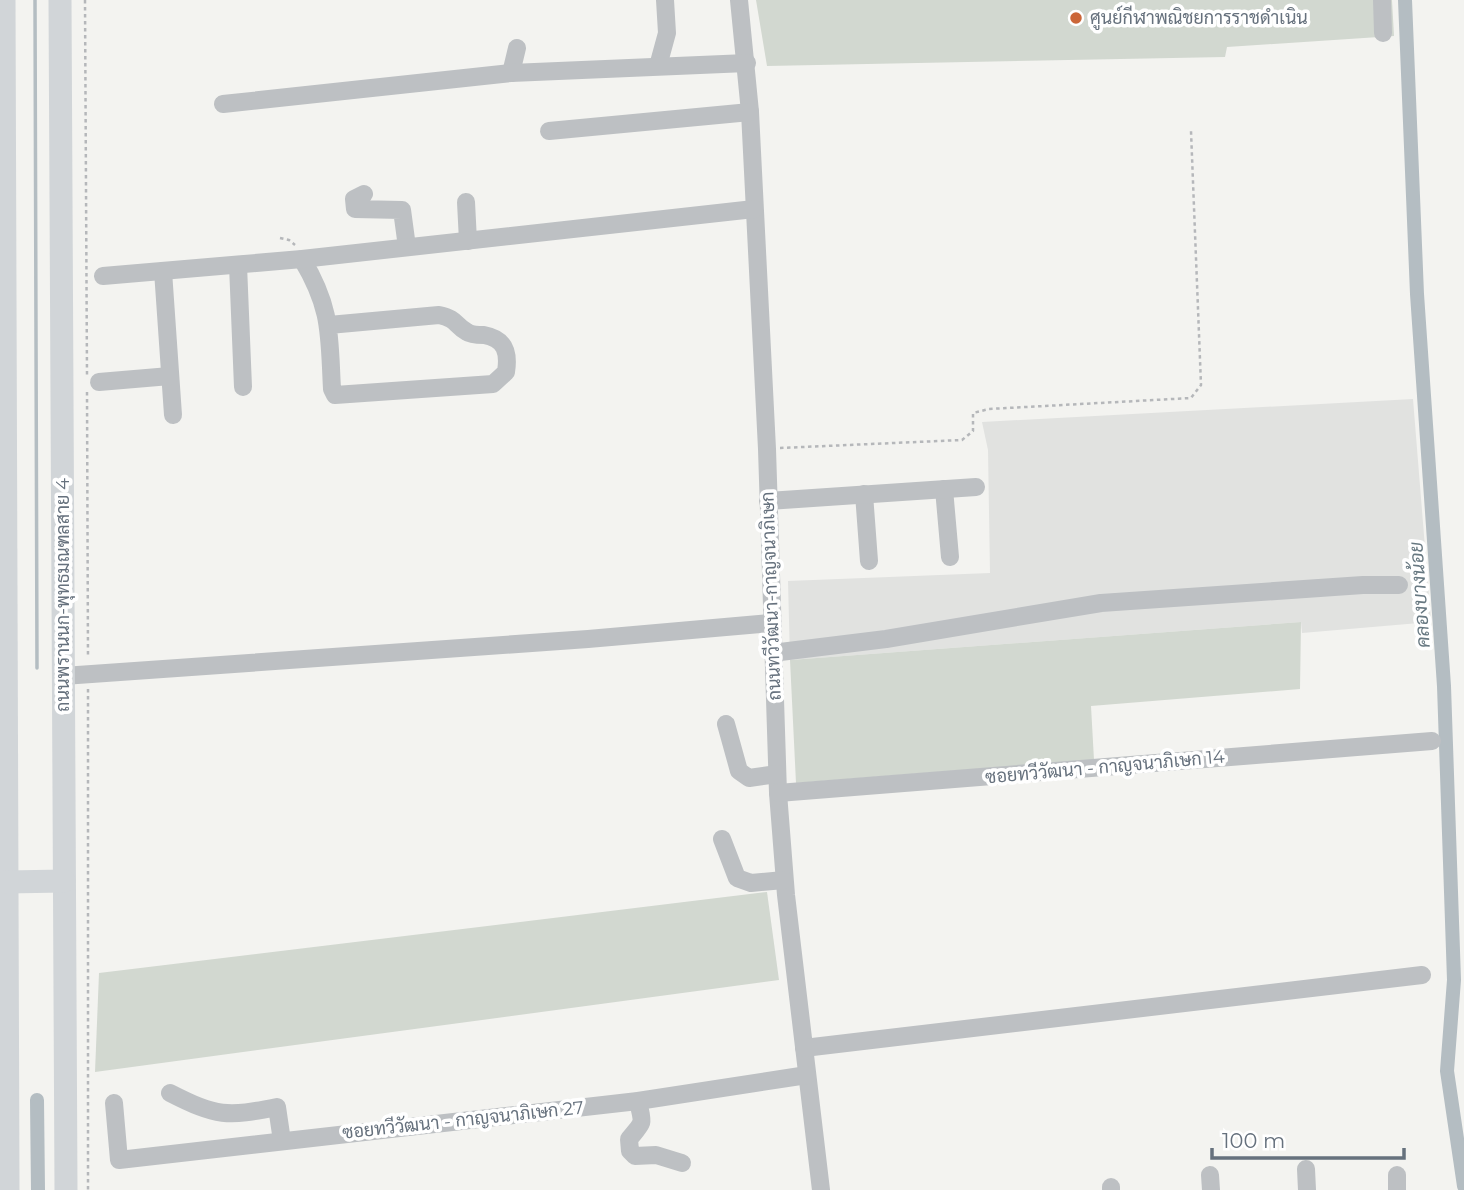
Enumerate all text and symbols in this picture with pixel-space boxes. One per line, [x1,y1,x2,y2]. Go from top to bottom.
place label: ศูนย์กีฬาพณิชยการราชดำเนิน [1090,5,1308,31]
marker: ศูนย์กีฬาพณิชยการราชดำเนิน [1068,10,1084,26]
street label: ถนนพรานนก-พุทธมณฑลสาย 4 [52,478,75,712]
street label: ถนนทวีวัฒนา-กาญจนาภิเษก [754,491,786,701]
water label: คลองบางน้อย [1404,541,1435,649]
street label: ซอยทวีวัฒนา - กาญจนาภิเษก 14 [984,744,1226,788]
street label: ซอยทวีวัฒนา - กาญจนาภิเษก 27 [341,1094,585,1144]
scale bar [1212,1116,1404,1160]
text: 100 m [1222,1128,1285,1153]

